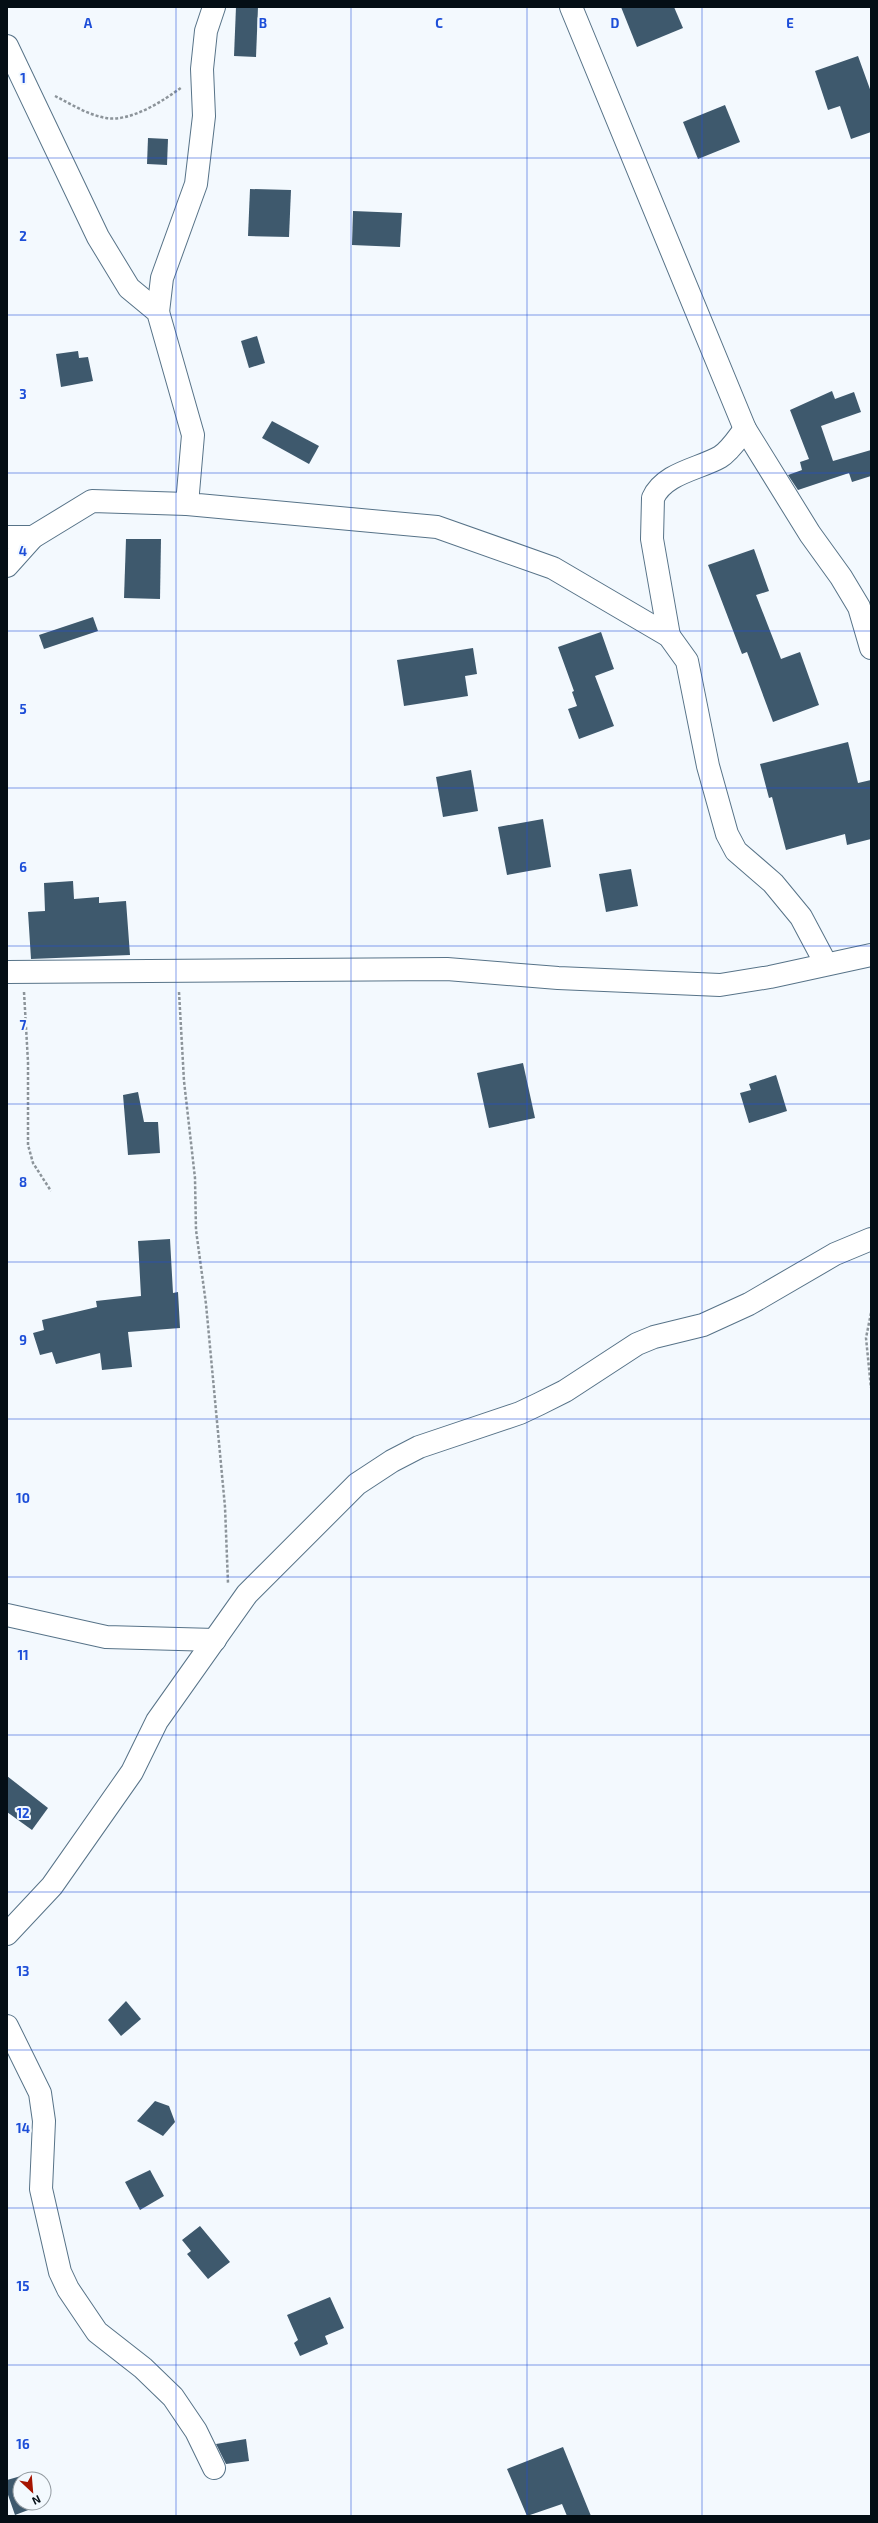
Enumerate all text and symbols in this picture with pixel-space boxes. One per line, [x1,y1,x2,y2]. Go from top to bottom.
text: A [84,15,93,31]
text: B [259,15,267,31]
text: C [435,15,443,31]
text: D [611,15,620,31]
text: E [786,15,794,31]
text: 1 [20,70,26,86]
text: 2 [19,228,27,244]
text: 3 [19,386,27,402]
text: 4 [19,543,27,559]
text: 5 [19,701,27,717]
text: 6 [19,859,27,875]
text: 7 [20,1017,27,1033]
text: 8 [19,1174,27,1190]
text: 9 [19,1332,27,1348]
text: 10 [16,1490,30,1506]
text: 11 [17,1647,29,1663]
text: 12 [16,1805,30,1821]
text: 13 [17,1963,30,1979]
text: 14 [16,2120,30,2136]
text: 15 [17,2278,29,2294]
text: 16 [16,2436,30,2452]
north arrow [12,2471,52,2511]
text: N [30,2493,43,2508]

